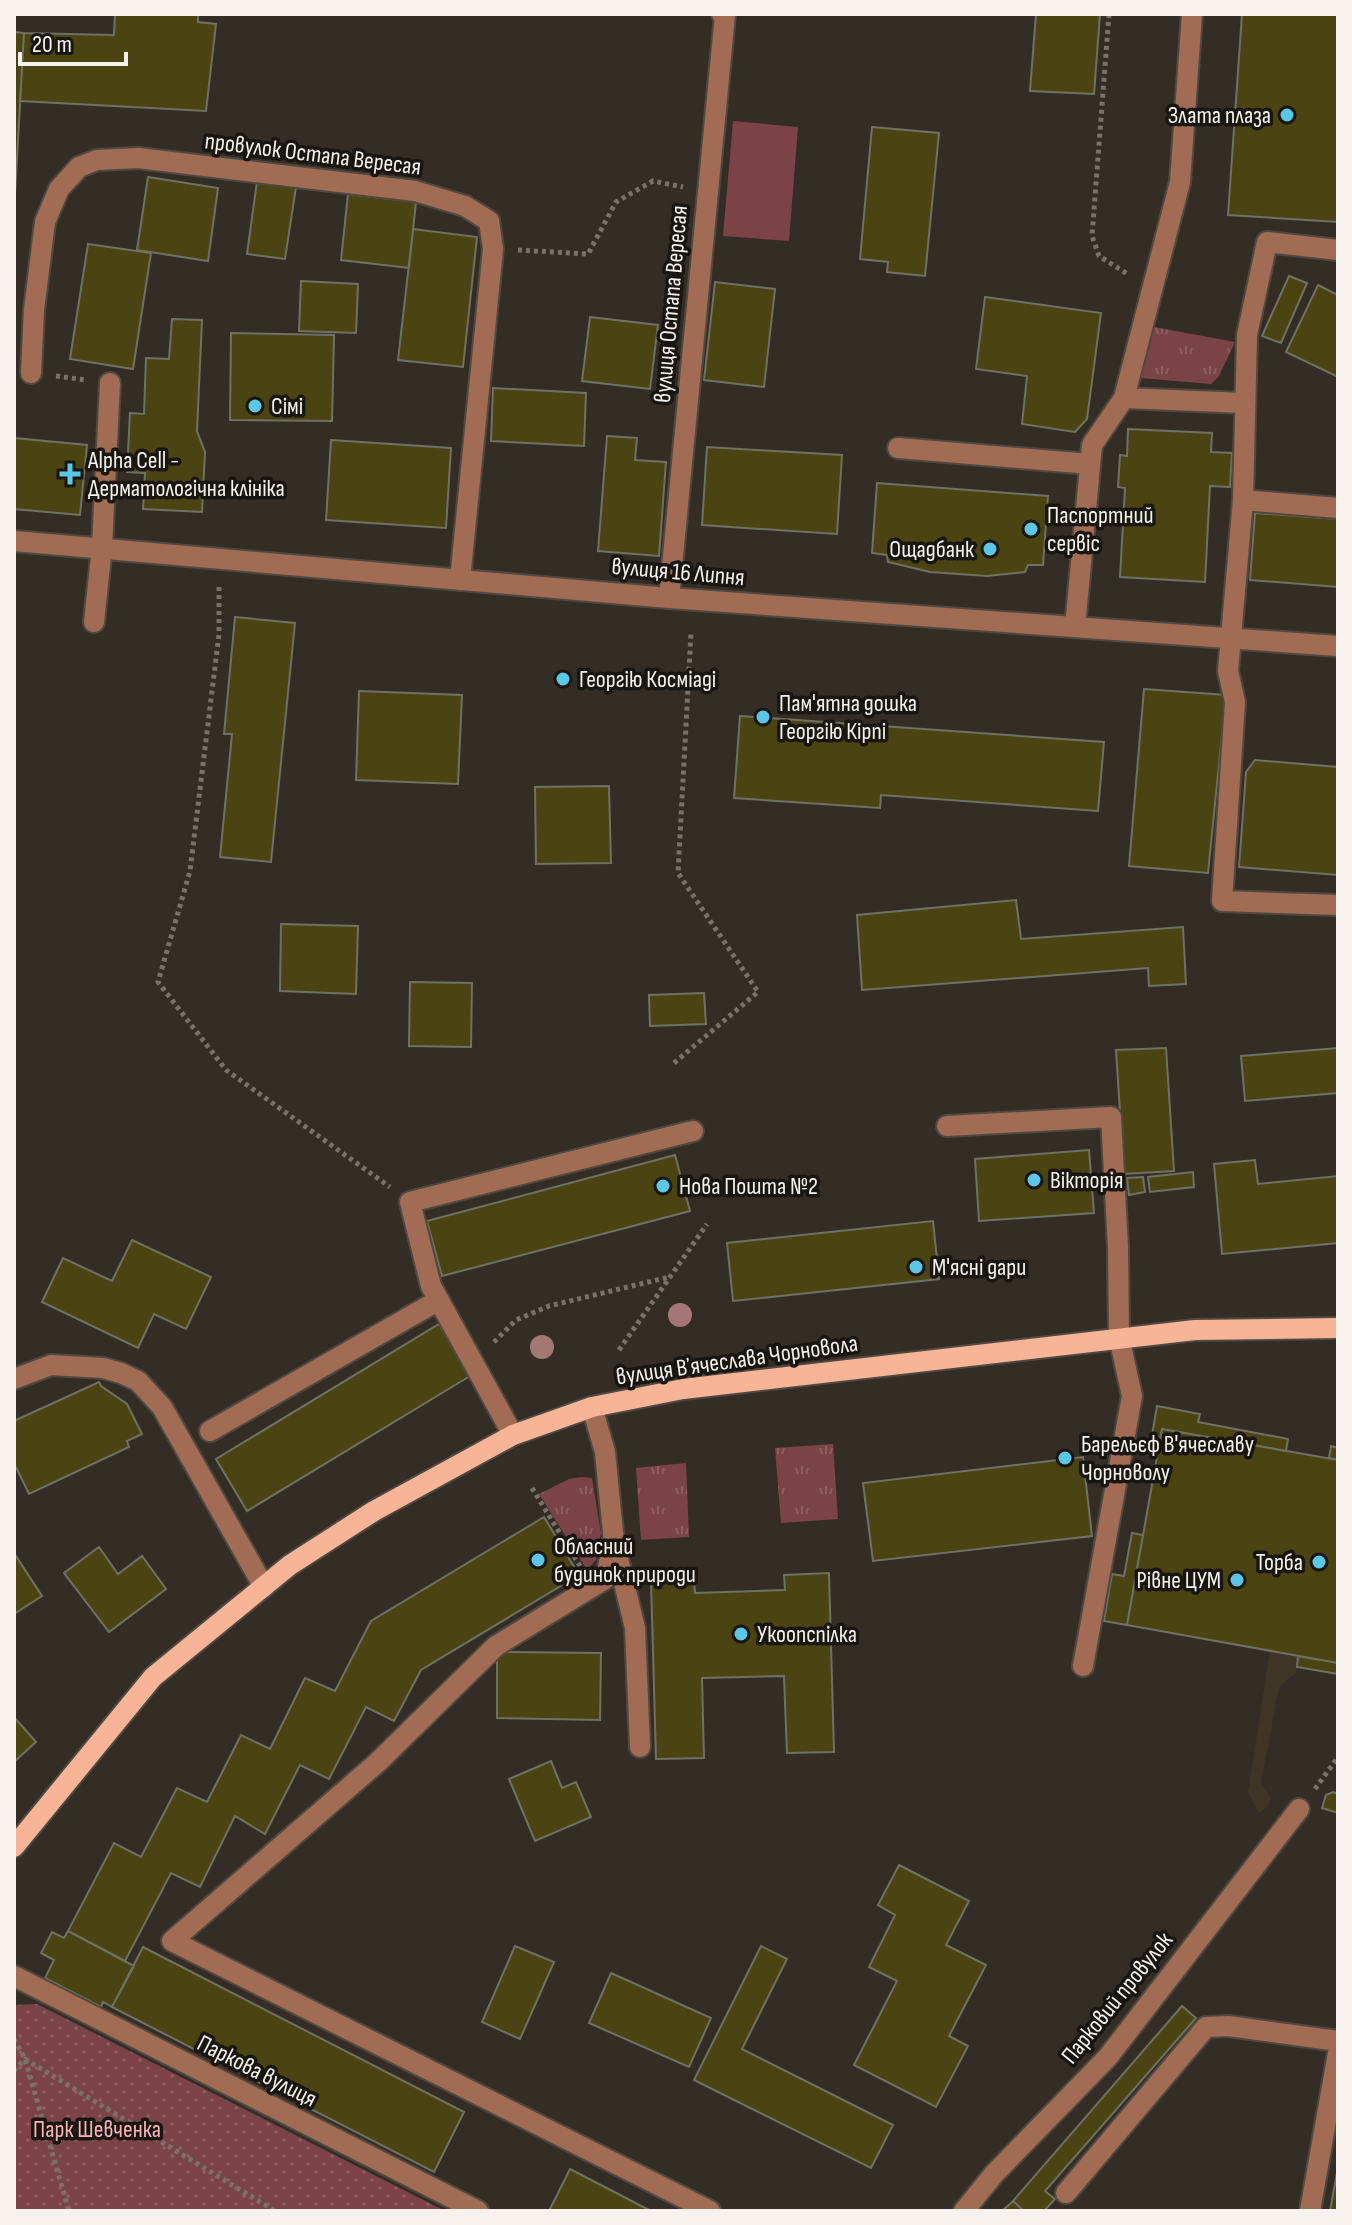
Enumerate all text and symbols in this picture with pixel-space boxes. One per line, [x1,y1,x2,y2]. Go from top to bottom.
scale bar [20,16,126,66]
text: 20 m [32,30,72,59]
place label: Злата плаза [1168,101,1271,130]
marker: Злата плаза [1278,106,1296,124]
street label: провулок Остапа Вересая [203,126,423,182]
street label: вулиця Остапа Вересая [648,204,694,404]
place label: Сімі [271,392,303,421]
marker: Сімі [246,397,264,415]
place label: Alpha Cell - Дерматологічна клініка [87,446,285,503]
marker: Alpha Cell - Дерматологічна клініка [59,463,81,485]
place label: Паспортний сервіс [1047,501,1154,558]
marker: Паспортний сервіс [1022,520,1040,538]
place label: Ощадбанк [889,535,975,564]
marker: Ощадбанк [981,540,999,558]
street label: вулиця 16 Липня [610,552,746,592]
place label: Георгію Косміаді [579,665,716,694]
marker: Георгію Косміаді [554,670,572,688]
place label: Пам'ятна дошка Георгію Кірпі [779,689,917,746]
marker: Пам'ятна дошка Георгію Кірпі [754,708,772,726]
place label: Вікторія [1050,1166,1123,1195]
marker: Вікторія [1025,1171,1043,1189]
place label: Нова Пошта №2 [679,1172,818,1201]
marker: Нова Пошта №2 [654,1177,672,1195]
place label: М'ясні дари [932,1253,1026,1282]
marker: М'ясні дари [907,1258,925,1276]
street label: вулиця Вʼячеслава Чорновола [614,1329,860,1391]
place label: Барельєф В'ячеславу Чорноволу [1081,1430,1254,1487]
marker: Барельєф В'ячеславу Чорноволу [1056,1449,1074,1467]
place label: Обласний будинок природи [554,1532,696,1589]
place label: Торба [1256,1548,1303,1577]
marker: Обласний будинок природи [529,1551,547,1569]
marker: Торба [1310,1553,1328,1571]
place label: Рівне ЦУМ [1137,1566,1221,1595]
marker: Рівне ЦУМ [1228,1571,1246,1589]
place label: Укоопспілка [757,1620,857,1649]
marker: Укоопспілка [732,1625,750,1643]
street label: Парковий провулок [1055,1926,1179,2070]
street label: Паркова вулиця [192,2029,322,2113]
park label: Парк Шевченка [33,2115,161,2144]

